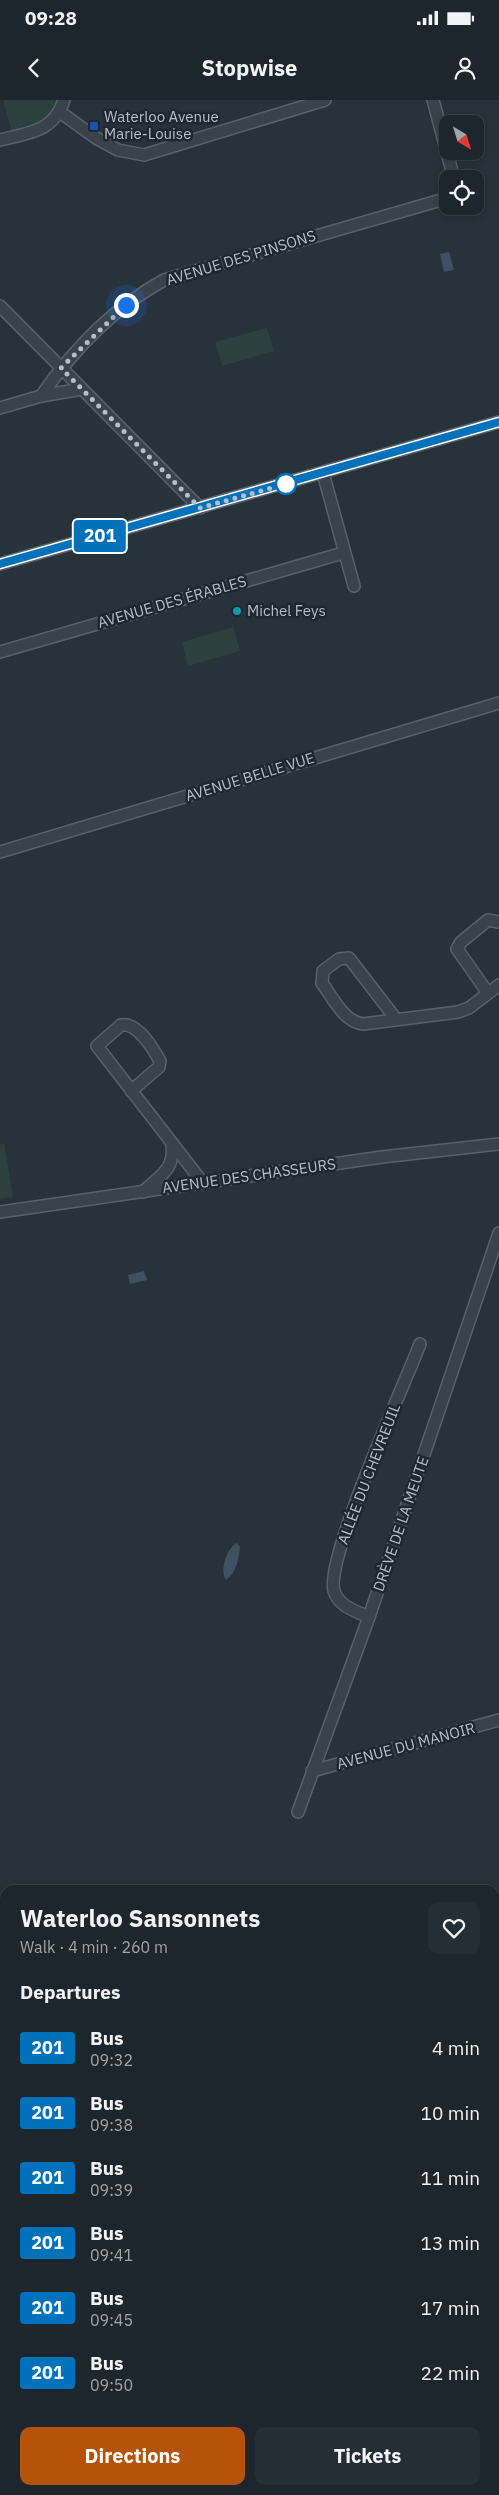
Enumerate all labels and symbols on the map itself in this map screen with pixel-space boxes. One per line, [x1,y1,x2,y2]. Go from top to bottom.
place label: Waterloo Avenue Marie-Louise [104,107,219,143]
north arrow [439,115,484,160]
marker: Waterloo Avenue Marie-Louise [88,120,100,132]
street label: AVENUE DES PINSONS [164,226,318,289]
your location [114,293,139,318]
unlabelled marker [275,473,297,495]
line badge: 201 [71,520,129,552]
street label: AVENUE DES ÉRABLES [95,571,248,632]
place label: Michel Feys [247,601,326,620]
marker: Michel Feys [231,605,243,617]
street label: AVENUE BELLE VUE [183,748,317,805]
street label: AVENUE DES CHASSEURS [161,1154,337,1197]
street label: ALLÉE DU CHEVREUIL [333,1400,404,1547]
street label: DRÈVE DE LA MEUTE [369,1454,433,1594]
street label: AVENUE DU MANOIR [335,1718,477,1773]

